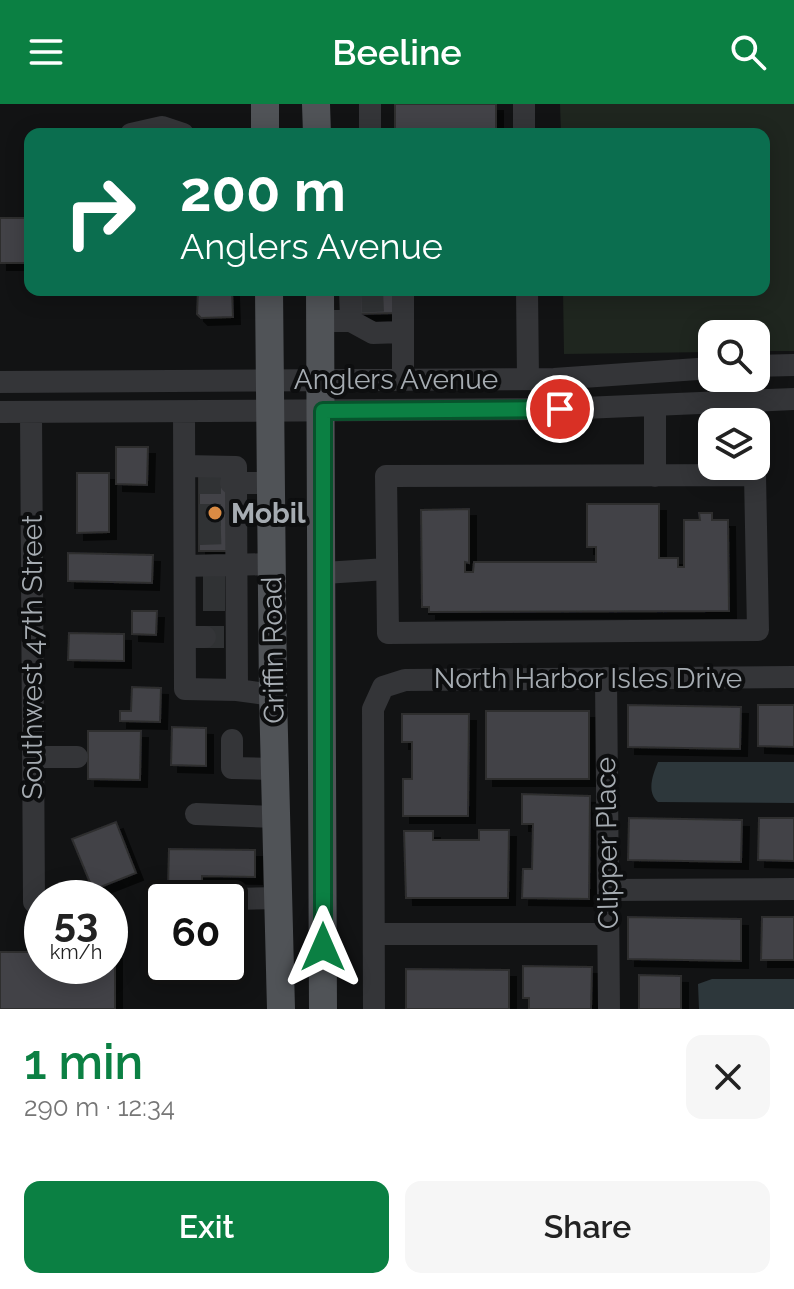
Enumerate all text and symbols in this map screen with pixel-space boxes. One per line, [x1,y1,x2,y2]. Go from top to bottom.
icon: menu [24,30,68,74]
icon: search [726,30,770,74]
text: Beeline [332,31,462,73]
text: 200 m [180,158,346,224]
icon: right [48,160,152,264]
text: Anglers Avenue [180,225,443,267]
map controls [698,320,770,480]
button: search [698,320,770,392]
street label: Anglers Avenue [294,363,498,396]
pin [526,375,594,443]
icon: arrive [538,387,582,431]
button: layers [698,408,770,480]
place label: Mobil [231,497,306,530]
marker: Mobil [206,504,224,522]
street label: Southwest 47th Street [16,514,49,800]
street label: Griffin Road [255,576,291,724]
street label: North Harbor Isles Drive [434,662,742,695]
street label: Clipper Place [589,757,625,929]
speed limit sign: 60 [144,880,248,984]
text: 53 [54,898,98,945]
position arrow [281,905,365,989]
text: km/h [50,940,102,964]
text: 1 min [24,1034,143,1090]
button: close [686,1035,770,1119]
text: 290 m · 12:34 [24,1092,175,1122]
button: Exit [24,1181,389,1273]
button: Share [405,1181,770,1273]

